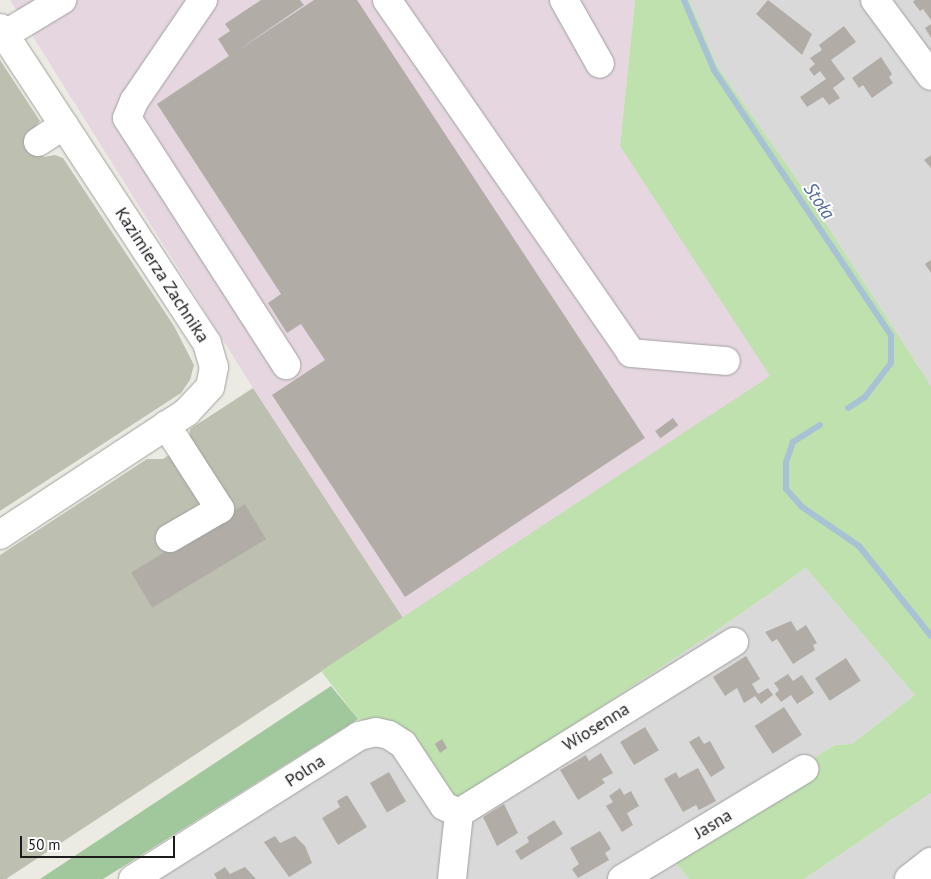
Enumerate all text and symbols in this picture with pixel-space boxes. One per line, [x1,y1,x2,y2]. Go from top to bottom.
water label: Stoła [799,178,839,224]
street label: Kazimierza Zachnika [110,203,214,347]
street label: Wiosenna [559,698,633,756]
street label: Polna [281,750,329,792]
street label: Jasna [690,804,736,844]
scale bar [22,826,178,858]
text: 50 m [28,835,61,854]

